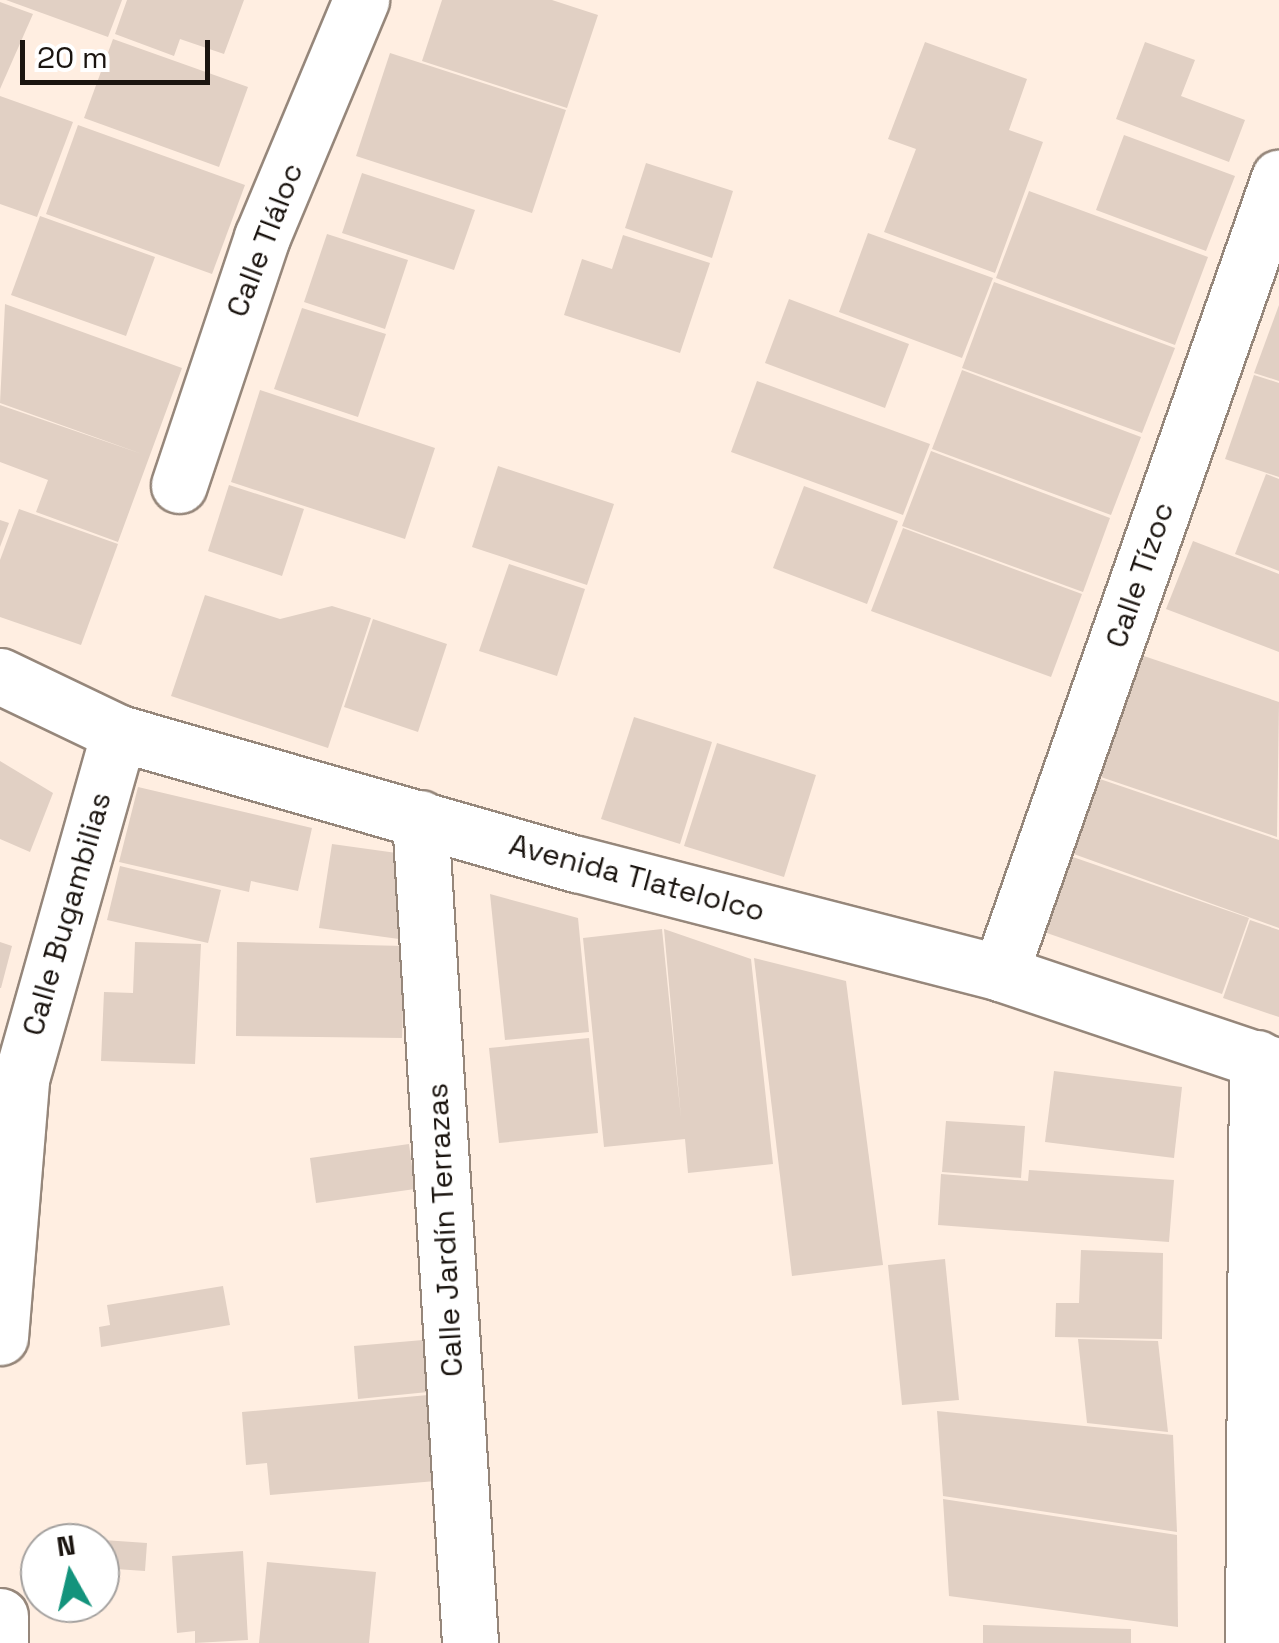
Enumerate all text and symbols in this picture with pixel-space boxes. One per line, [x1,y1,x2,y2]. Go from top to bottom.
scale bar [25,20,215,82]
text: 20 m [37,38,108,77]
street label: Calle Tláloc [219,158,311,322]
street label: Calle Tízoc [1098,497,1182,653]
street label: Calle Bugambilias [15,788,119,1040]
street label: Avenida Tlatelolco [505,826,769,930]
street label: Calle Jardín Terrazas [419,1082,471,1378]
north arrow [20,1523,120,1623]
text: N [54,1526,78,1564]

